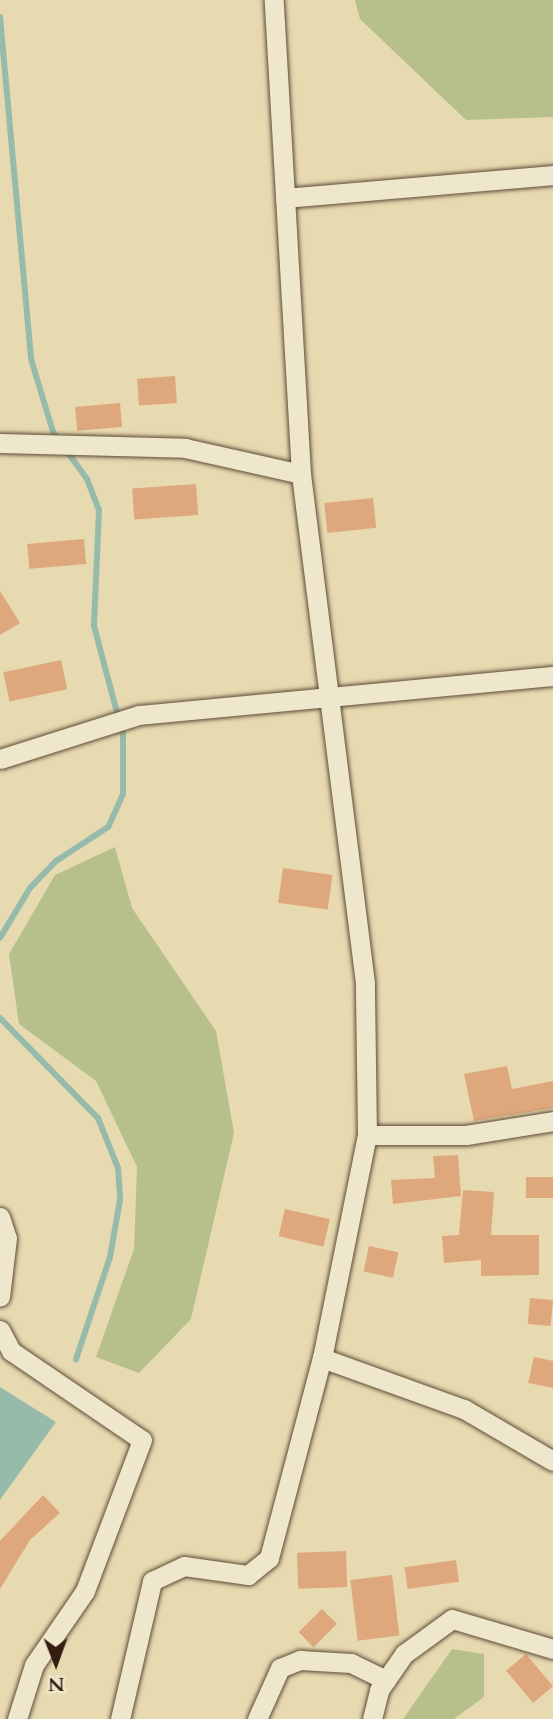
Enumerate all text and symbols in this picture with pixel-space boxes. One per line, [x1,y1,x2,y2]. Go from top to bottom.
north arrow [21,1628,91,1698]
text: N [48,1671,65,1697]

